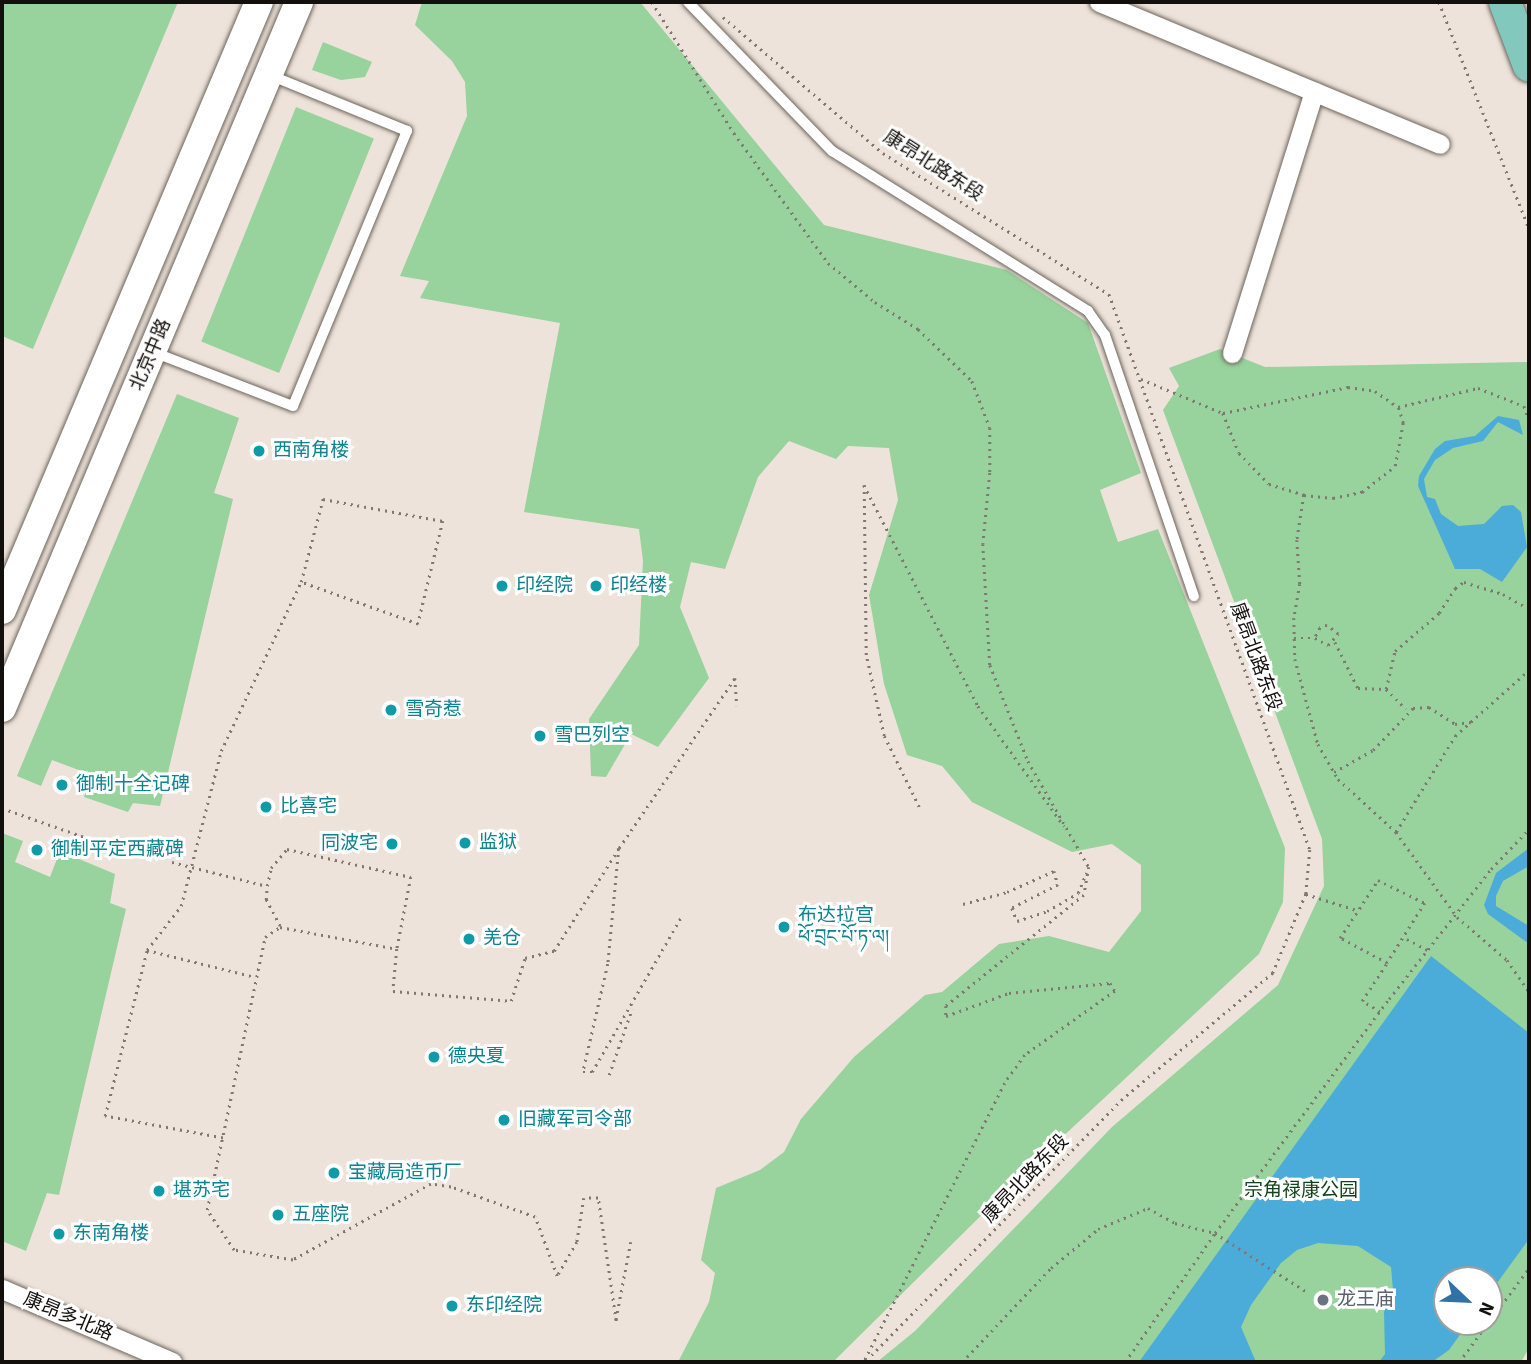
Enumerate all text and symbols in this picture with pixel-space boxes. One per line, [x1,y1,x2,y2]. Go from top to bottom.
street label: 康昂北路东段 [879,125,987,207]
street label: 北京中路 [126,316,176,394]
place label: 西南角楼 [273,440,349,462]
marker: 西南角楼 [251,443,267,459]
place label: 印经院 [516,575,573,597]
place label: 印经楼 [610,575,667,597]
marker: 印经院 [494,578,510,594]
marker: 印经楼 [588,578,604,594]
street label: 康昂北路东段 [1225,600,1285,714]
place label: 雪奇惹 [405,699,462,721]
marker: 雪奇惹 [383,702,399,718]
place label: 雪巴列空 [554,725,630,747]
marker: 雪巴列空 [532,728,548,744]
place label: 御制十全记碑 [76,774,190,796]
marker: 御制十全记碑 [54,777,70,793]
place label: 比喜宅 [280,796,337,818]
marker: 比喜宅 [258,799,274,815]
place label: 监狱 [479,832,517,854]
place label: 同波宅 [321,833,378,855]
marker: 监狱 [457,835,473,851]
marker: 同波宅 [384,836,400,852]
place label: 御制平定西藏碑 [51,839,184,861]
marker: 御制平定西藏碑 [29,842,45,858]
place label: 布达拉宫 ཕོ་བྲང་པོ་ཏ་ལ། [798,905,889,949]
marker: 布达拉宫 ཕོ་བྲང་པོ་ཏ་ལ། [776,919,792,935]
place label: 羌仓 [483,928,521,950]
marker: 羌仓 [461,931,477,947]
place label: 德央夏 [448,1046,505,1068]
marker: 德央夏 [426,1049,442,1065]
place label: 旧藏军司令部 [518,1109,632,1131]
marker: 旧藏军司令部 [496,1112,512,1128]
street label: 康昂北路东段 [978,1130,1074,1228]
place label: 宝藏局造币厂 [348,1162,462,1184]
marker: 宝藏局造币厂 [326,1165,342,1181]
place label: 堪苏宅 [173,1180,230,1202]
park label: 宗角禄康公园 [1244,1180,1358,1202]
marker: 堪苏宅 [151,1183,167,1199]
place label: 五座院 [292,1204,349,1226]
marker: 五座院 [270,1207,286,1223]
place label: 东南角楼 [73,1223,149,1245]
marker: 东南角楼 [51,1226,67,1242]
north arrow [1433,1266,1503,1336]
street label: 康昂多北路 [20,1288,116,1346]
place label: 龙王庙 [1337,1289,1394,1311]
marker: 龙王庙 [1315,1292,1331,1308]
place label: 东印经院 [466,1295,542,1317]
marker: 东印经院 [444,1298,460,1314]
text: N [1471,1298,1501,1320]

